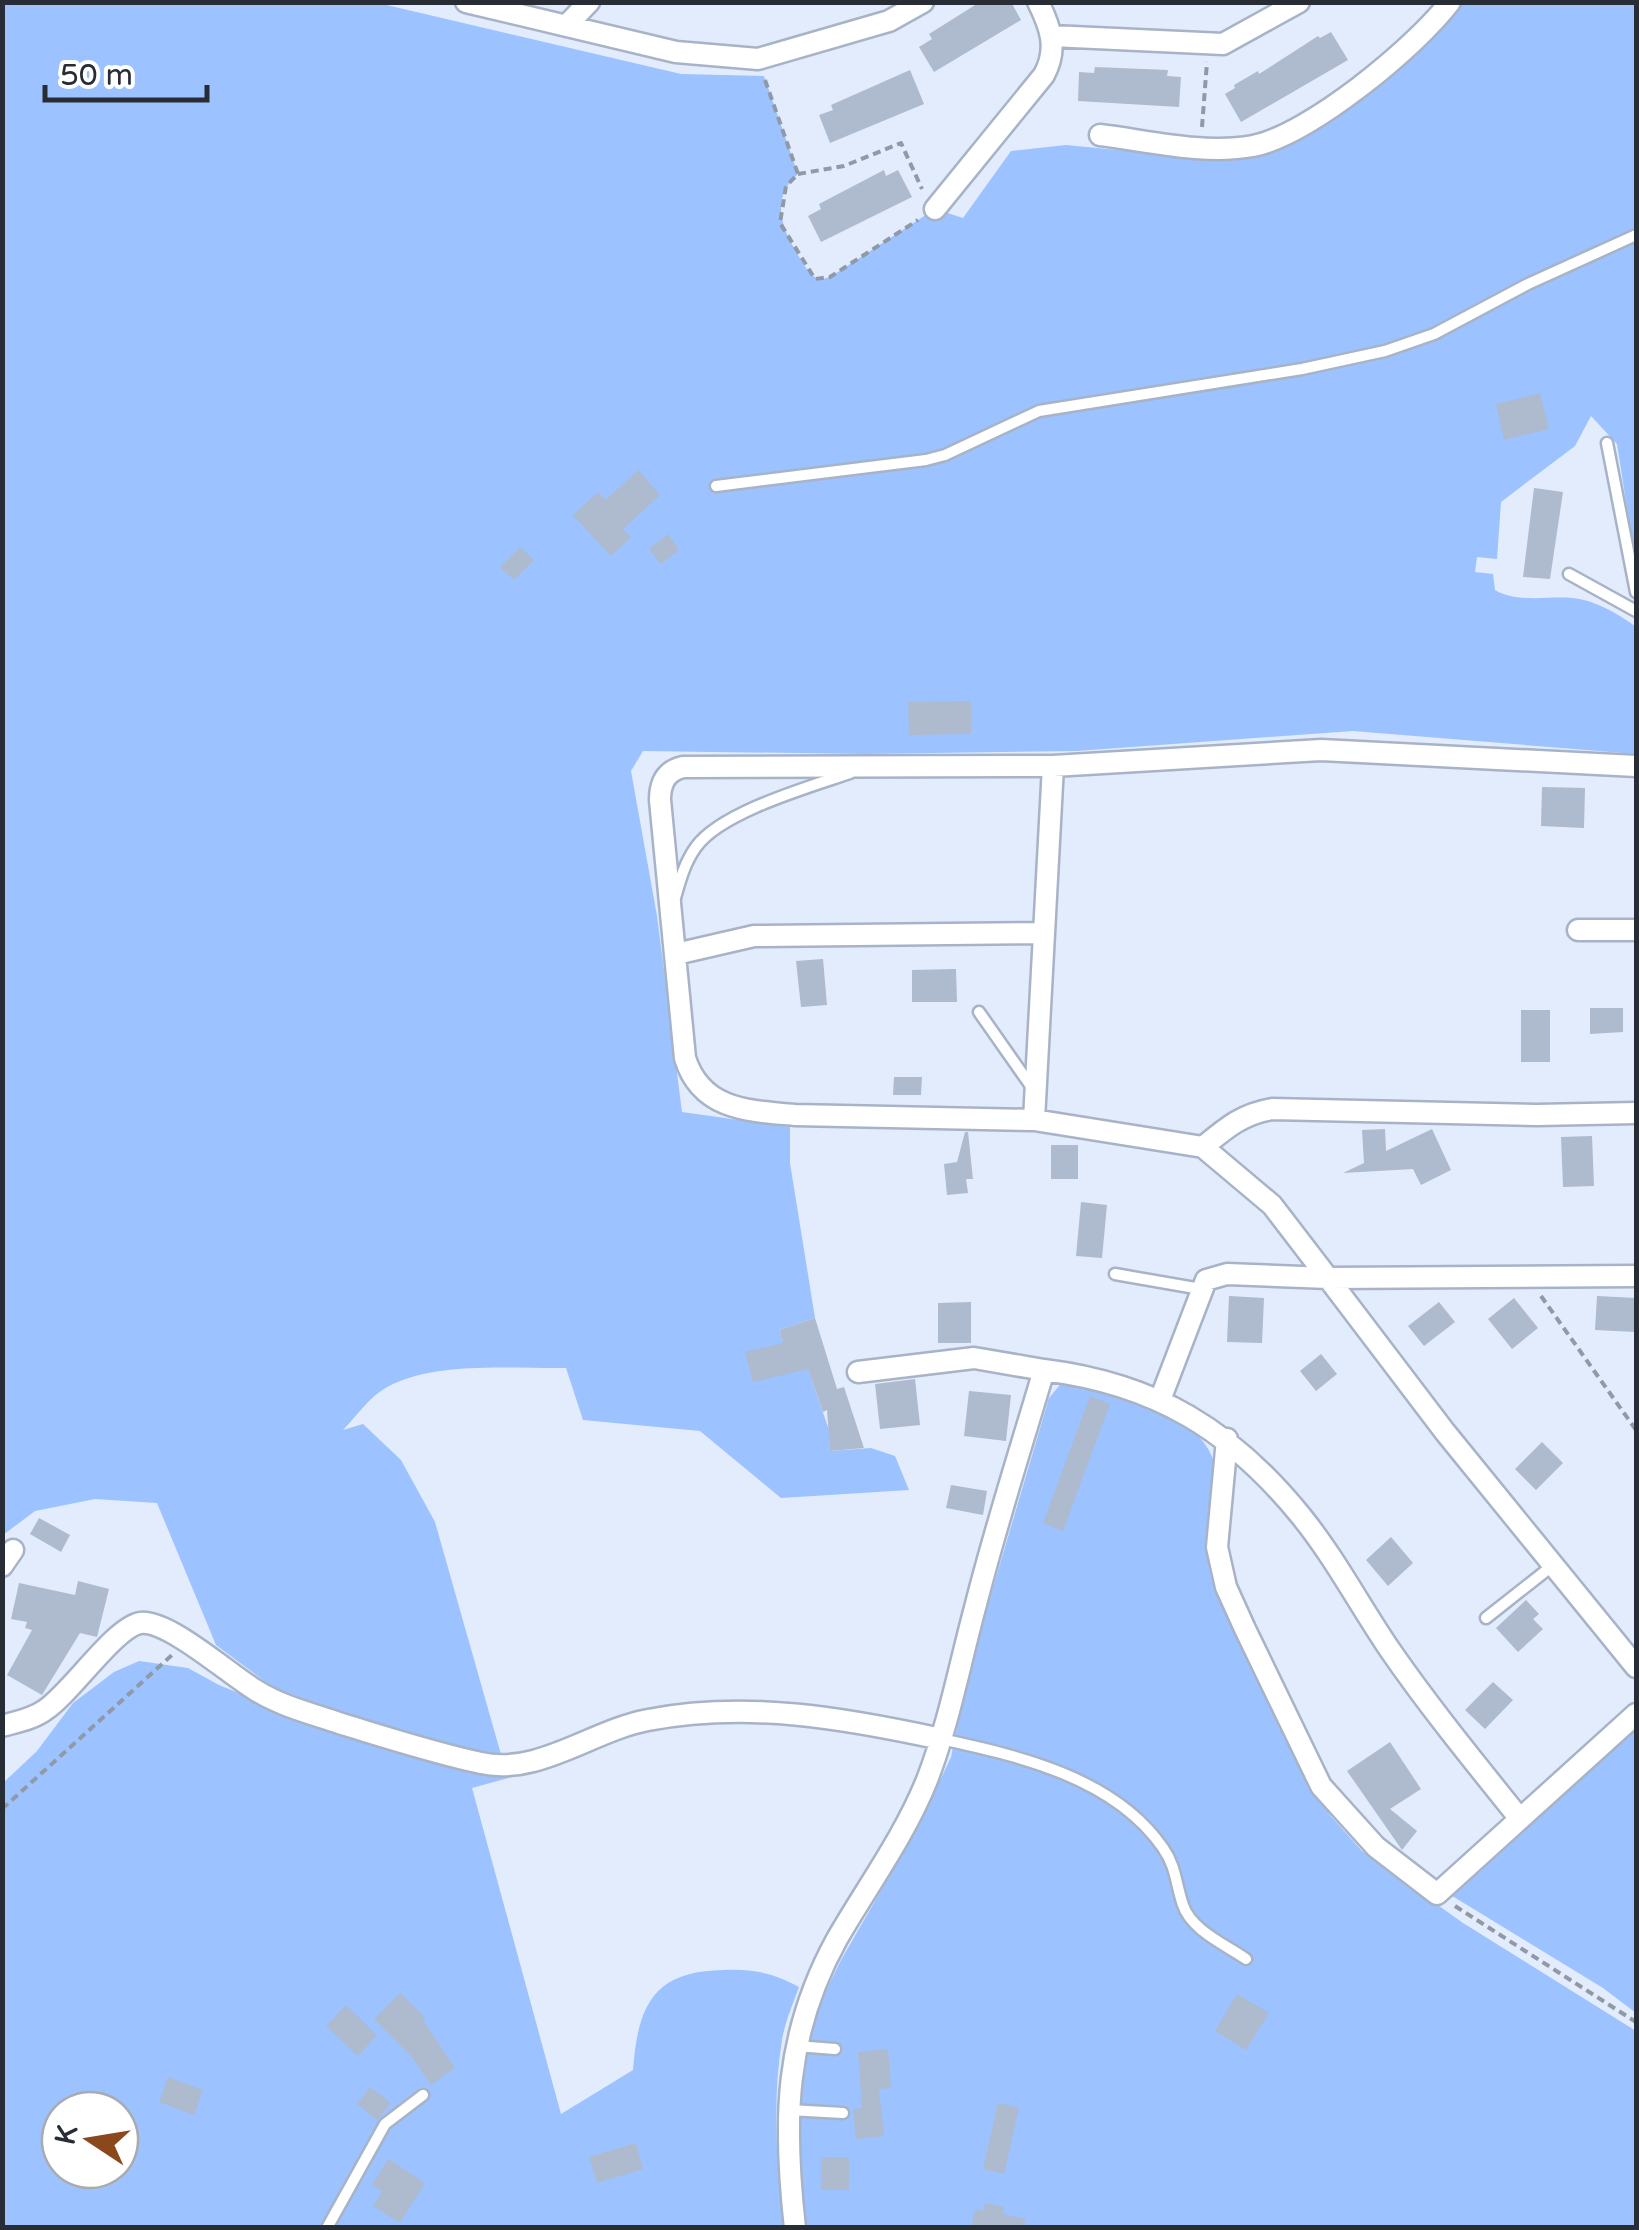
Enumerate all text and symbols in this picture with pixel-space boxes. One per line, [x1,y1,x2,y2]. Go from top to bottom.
scale bar [45,40,208,102]
text: 50 m [60,57,133,94]
north arrow [40,2090,140,2190]
text: K [48,2122,85,2148]

